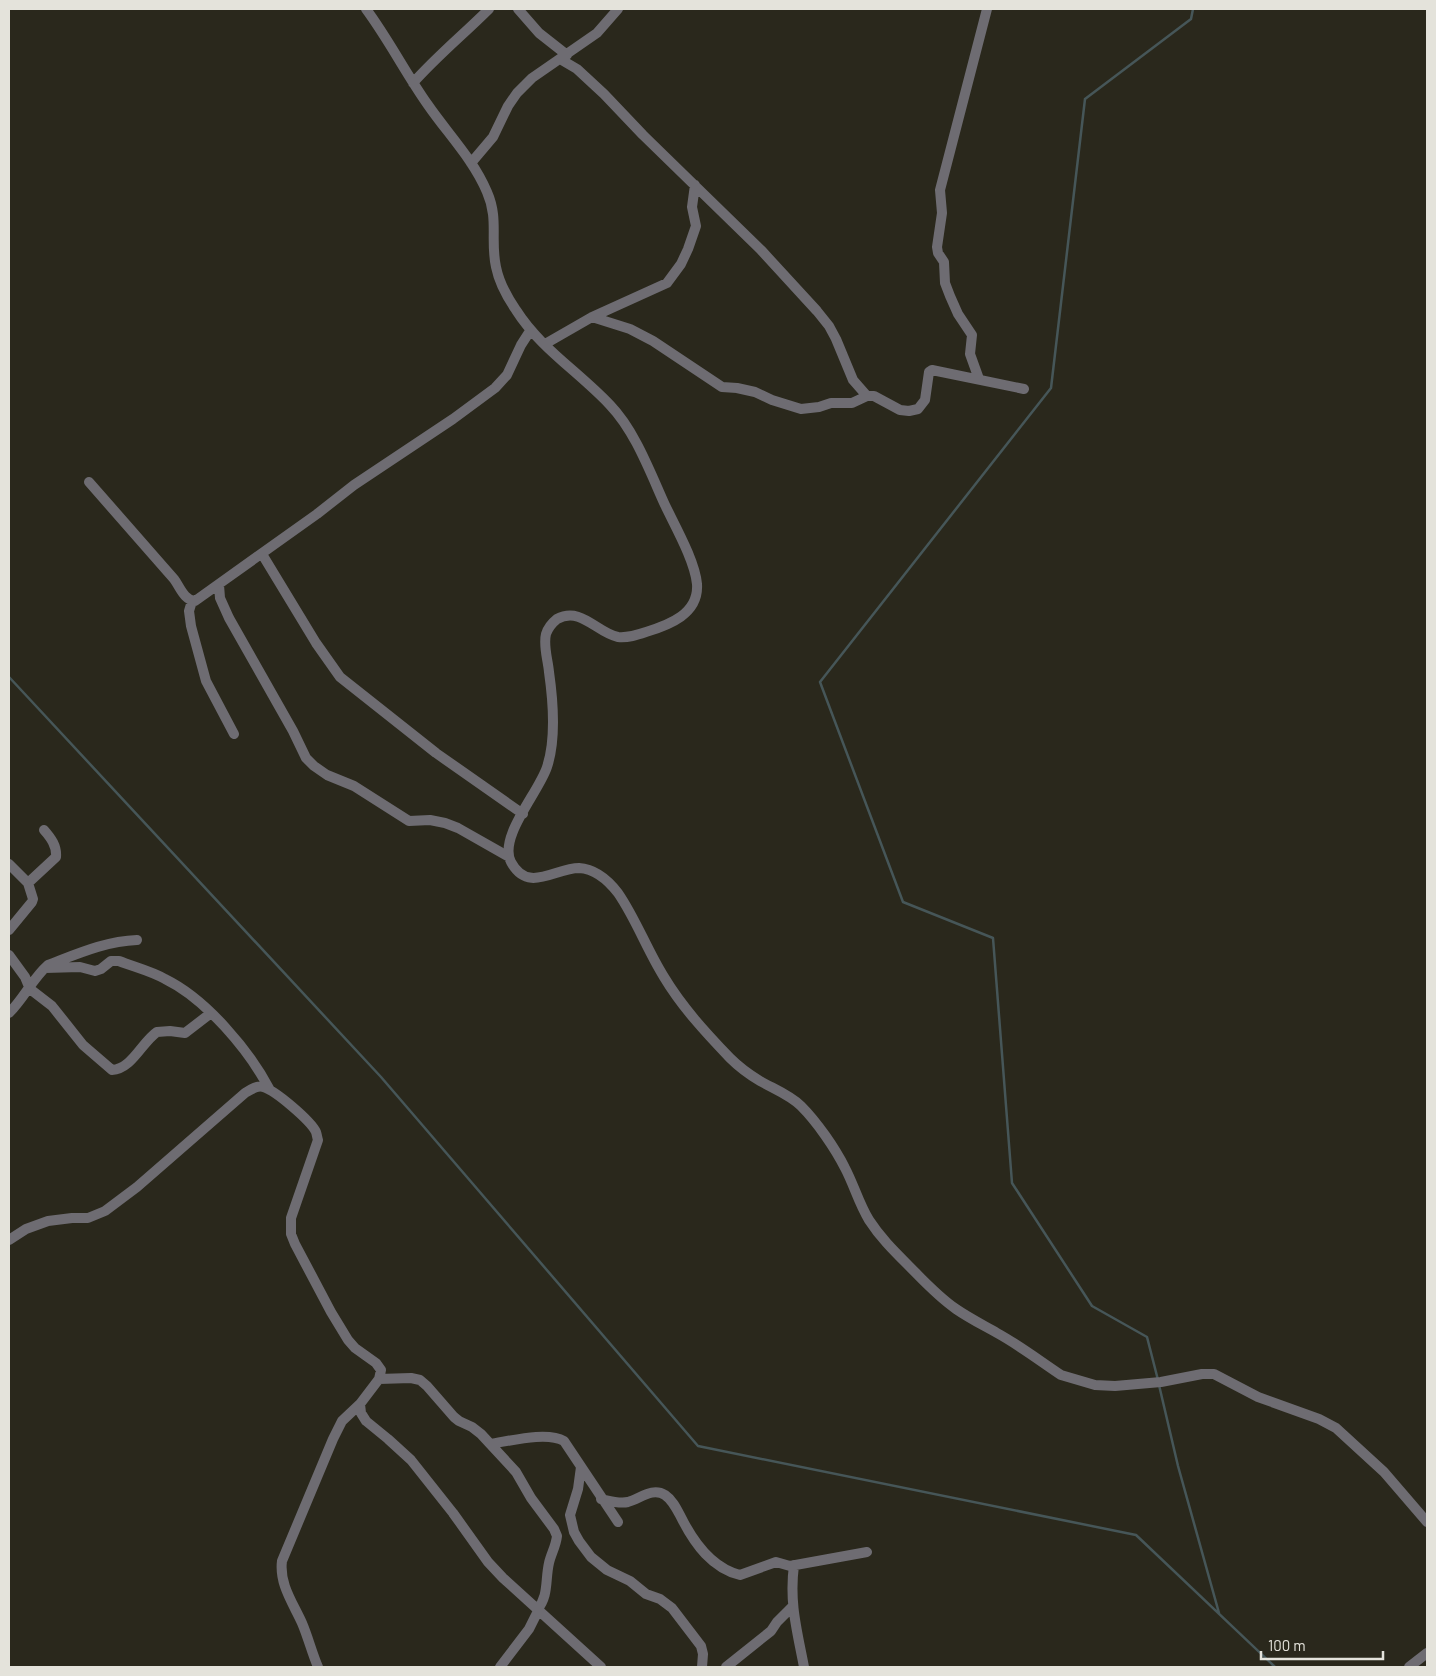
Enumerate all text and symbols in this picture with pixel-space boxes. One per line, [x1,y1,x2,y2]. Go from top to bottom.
scale bar [1261,1628,1384,1660]
text: 100 m [1268,1636,1306,1654]

